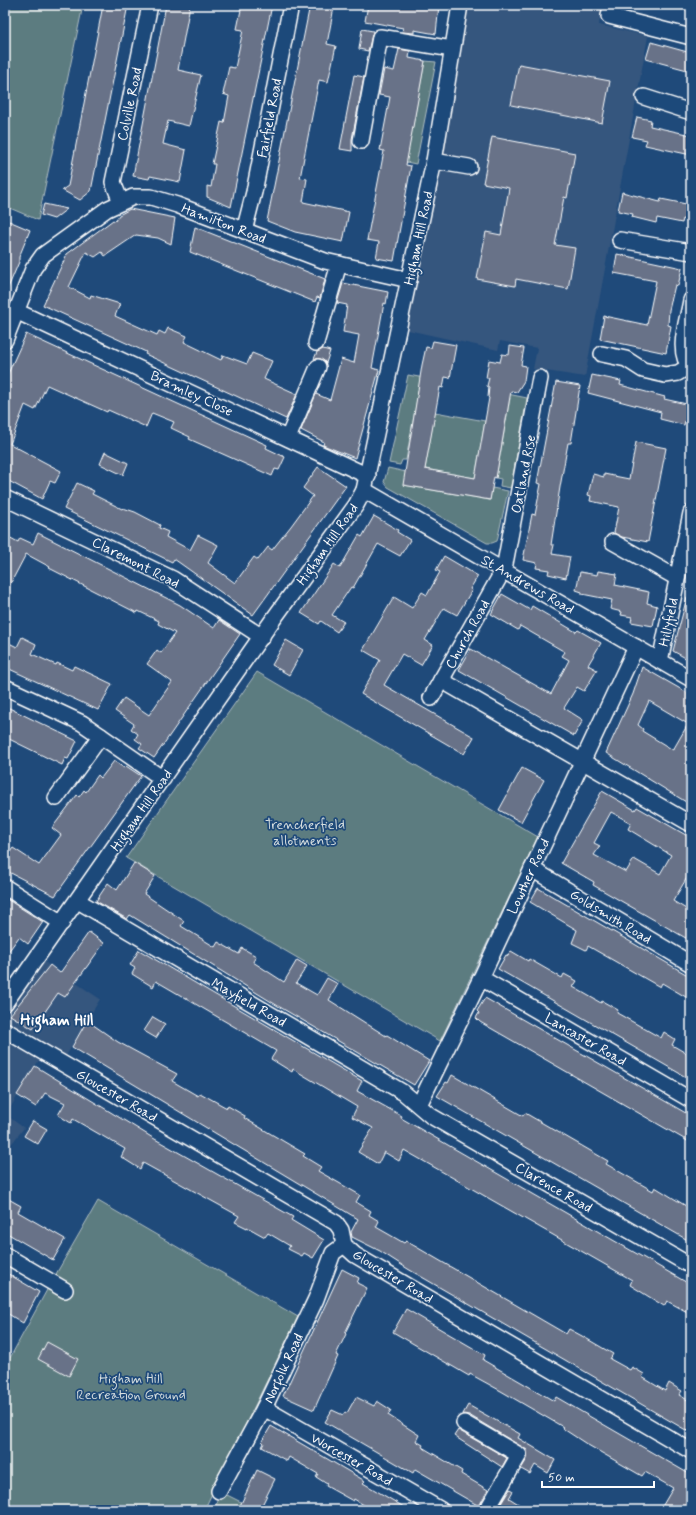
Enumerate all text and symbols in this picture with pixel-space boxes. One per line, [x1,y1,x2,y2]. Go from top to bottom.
street label: Colville Road [113,66,147,143]
street label: Fairfield Road [253,77,286,159]
street label: Higham Hill Road [400,189,440,287]
street label: Hamilton Road [179,200,269,248]
street label: Bramley Close [147,367,236,421]
street label: Oatland Rise [508,433,540,515]
street label: Higham Hill Road [293,500,364,590]
street label: Claremont Road [89,533,182,593]
street label: St Andrews Road [478,551,577,619]
street label: Hillyfield [655,596,683,648]
street label: Church Road [442,597,494,672]
street label: Higham Hill Road [107,766,178,856]
park label: Trencherfield allotments [265,816,345,850]
street label: Lowther Road [504,836,554,917]
street label: Goldsmith Road [566,885,655,948]
street label: Mayfield Road [208,974,289,1032]
street label: Lancaster Road [541,1009,630,1071]
district label: Higham Hill [20,1010,94,1033]
street label: Gloucester Road [73,1065,160,1126]
street label: Clarence Road [512,1159,595,1217]
street label: Gloucester Road [349,1246,436,1308]
street label: Norfolk Road [260,1331,310,1407]
park label: Higham Hill Recreation Ground [76,1370,186,1404]
street label: Worcester Road [307,1429,396,1491]
scale bar [542,1463,654,1489]
text: 50 m [548,1470,575,1486]

